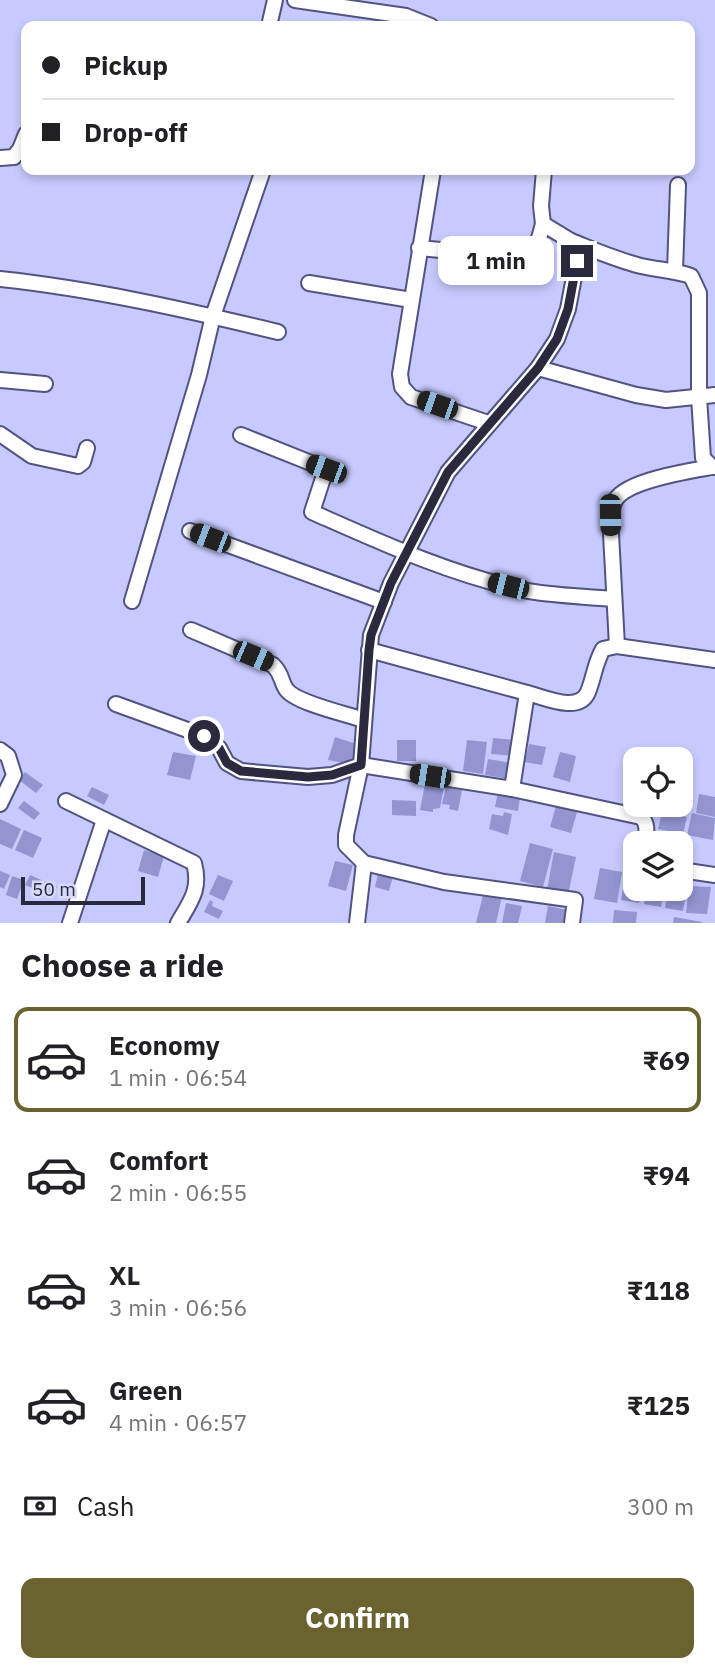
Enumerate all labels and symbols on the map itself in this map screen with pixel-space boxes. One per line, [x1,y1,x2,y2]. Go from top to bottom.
callout: 1 min [437,236,552,286]
route end [561,245,593,277]
car [414,388,461,422]
car [303,452,350,486]
car [600,494,621,536]
car [187,521,234,555]
car [486,571,531,601]
car [230,638,277,674]
route start [188,720,220,752]
car [408,762,453,790]
scale bar [21,874,145,906]

